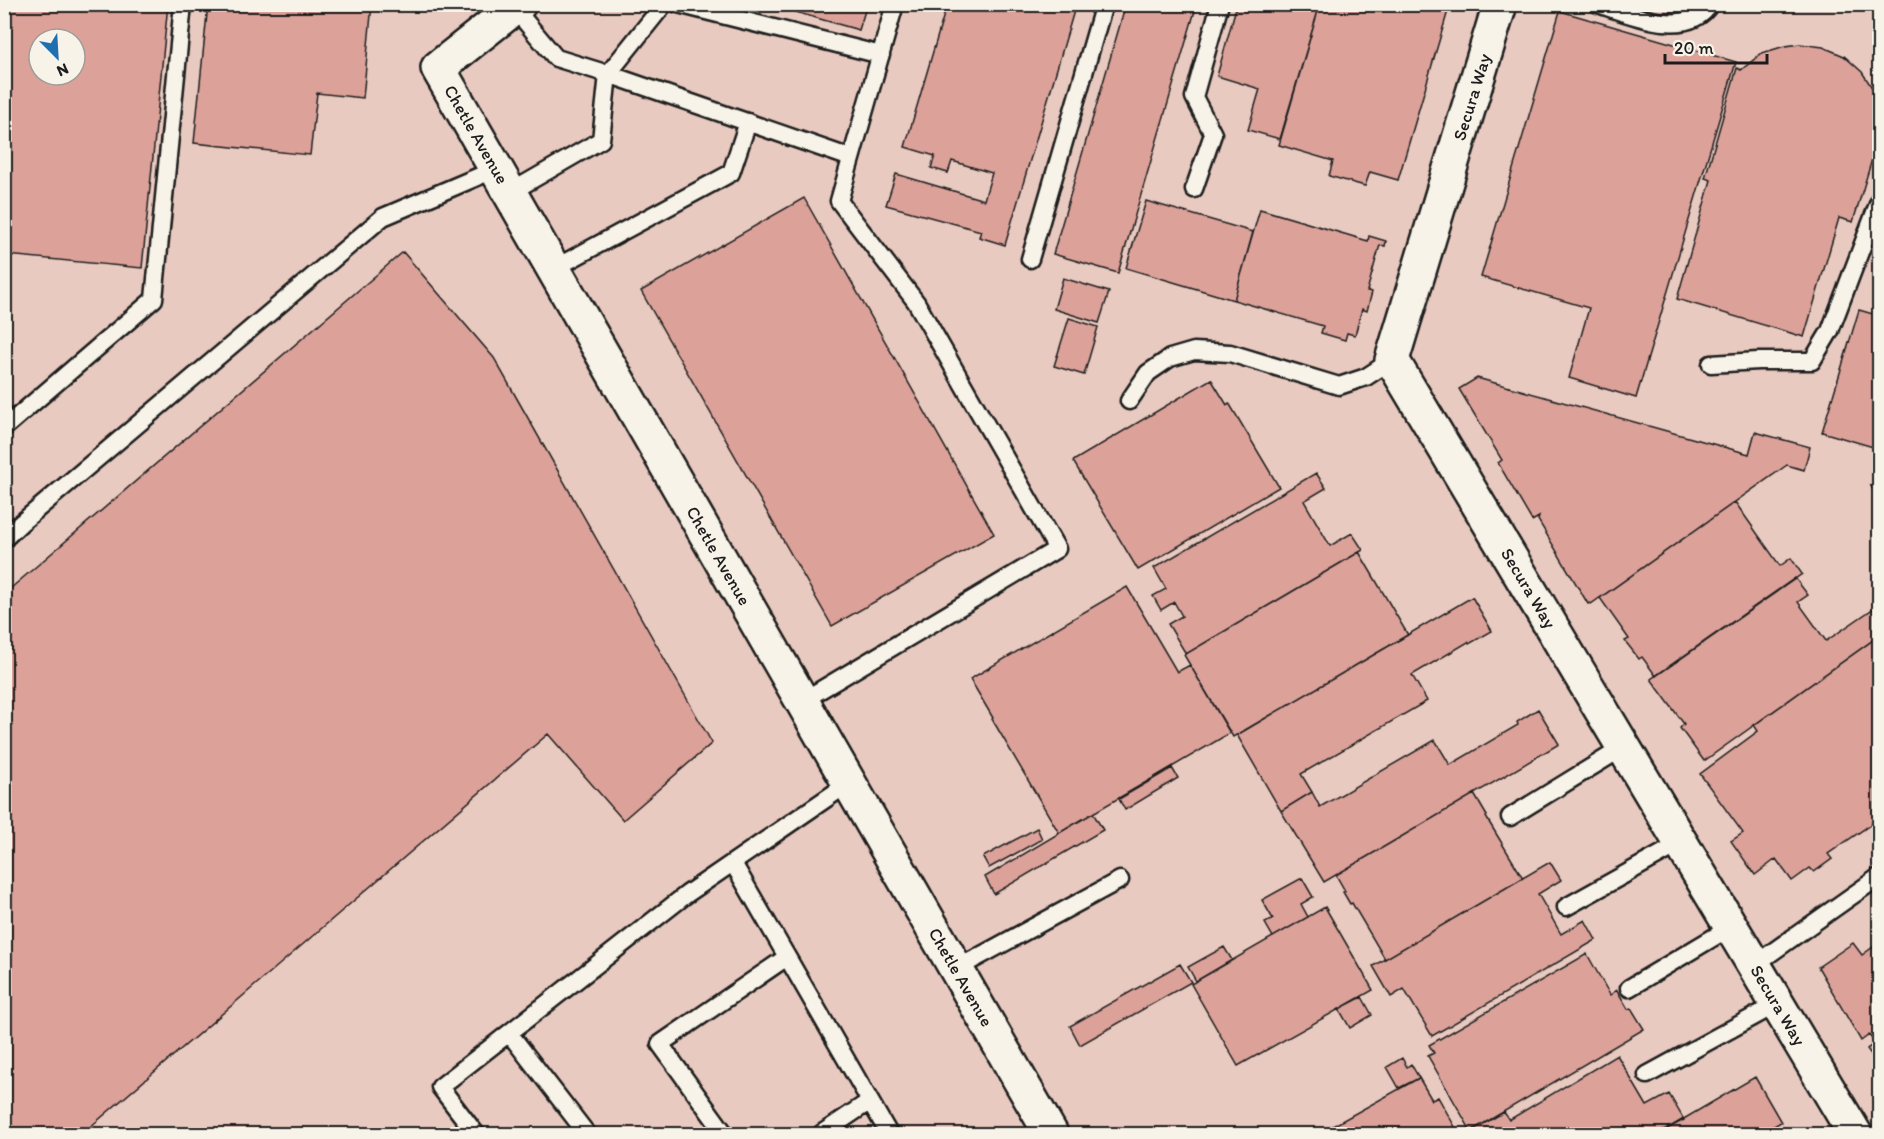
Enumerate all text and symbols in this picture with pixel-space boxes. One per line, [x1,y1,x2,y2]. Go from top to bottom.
north arrow [27,27,87,87]
scale bar [1665,27,1767,65]
text: 20 m [1674,37,1714,59]
street label: Secura Way [1448,50,1496,143]
text: N [54,59,72,81]
street label: Chetle Avenue [439,81,513,188]
street label: Chetle Avenue [681,502,756,609]
street label: Secura Way [1496,544,1561,633]
street label: Chetle Avenue [924,924,998,1031]
street label: Secura Way [1746,961,1811,1050]

